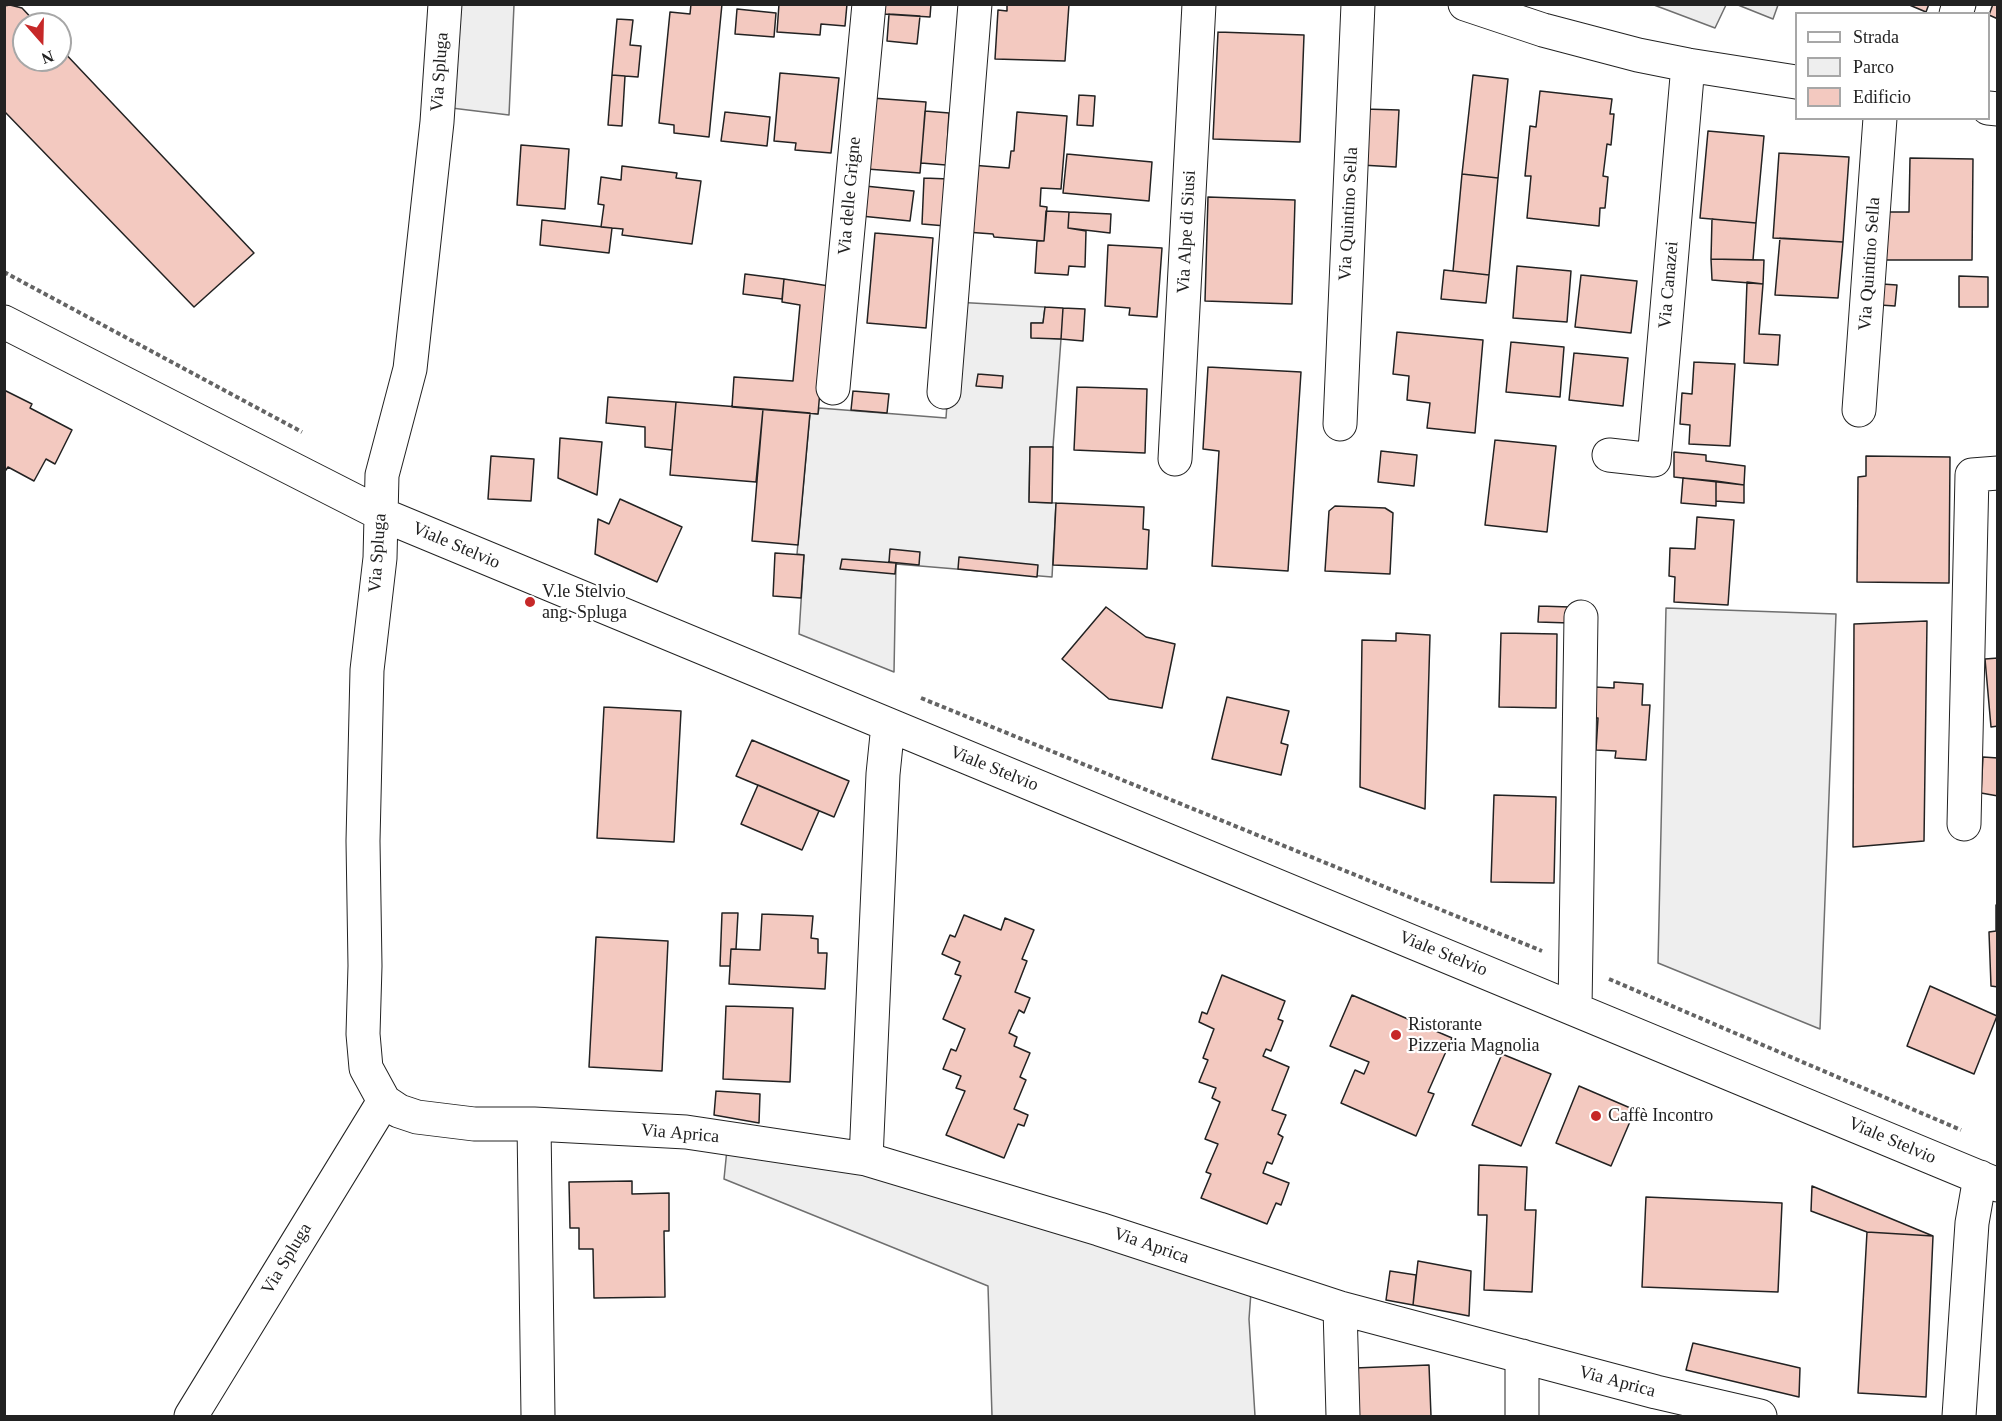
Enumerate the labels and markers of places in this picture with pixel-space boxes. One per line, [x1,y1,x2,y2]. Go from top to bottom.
place label: V.le Stelvio ang. Spluga [542,581,627,624]
marker: V.le Stelvio ang. Spluga [523,595,537,609]
place label: Ristorante Pizzeria Magnolia [1408,1014,1539,1056]
marker: Ristorante Pizzeria Magnolia [1389,1028,1403,1042]
place label: Caffè Incontro [1608,1105,1713,1127]
marker: Caffè Incontro [1589,1109,1603,1123]

